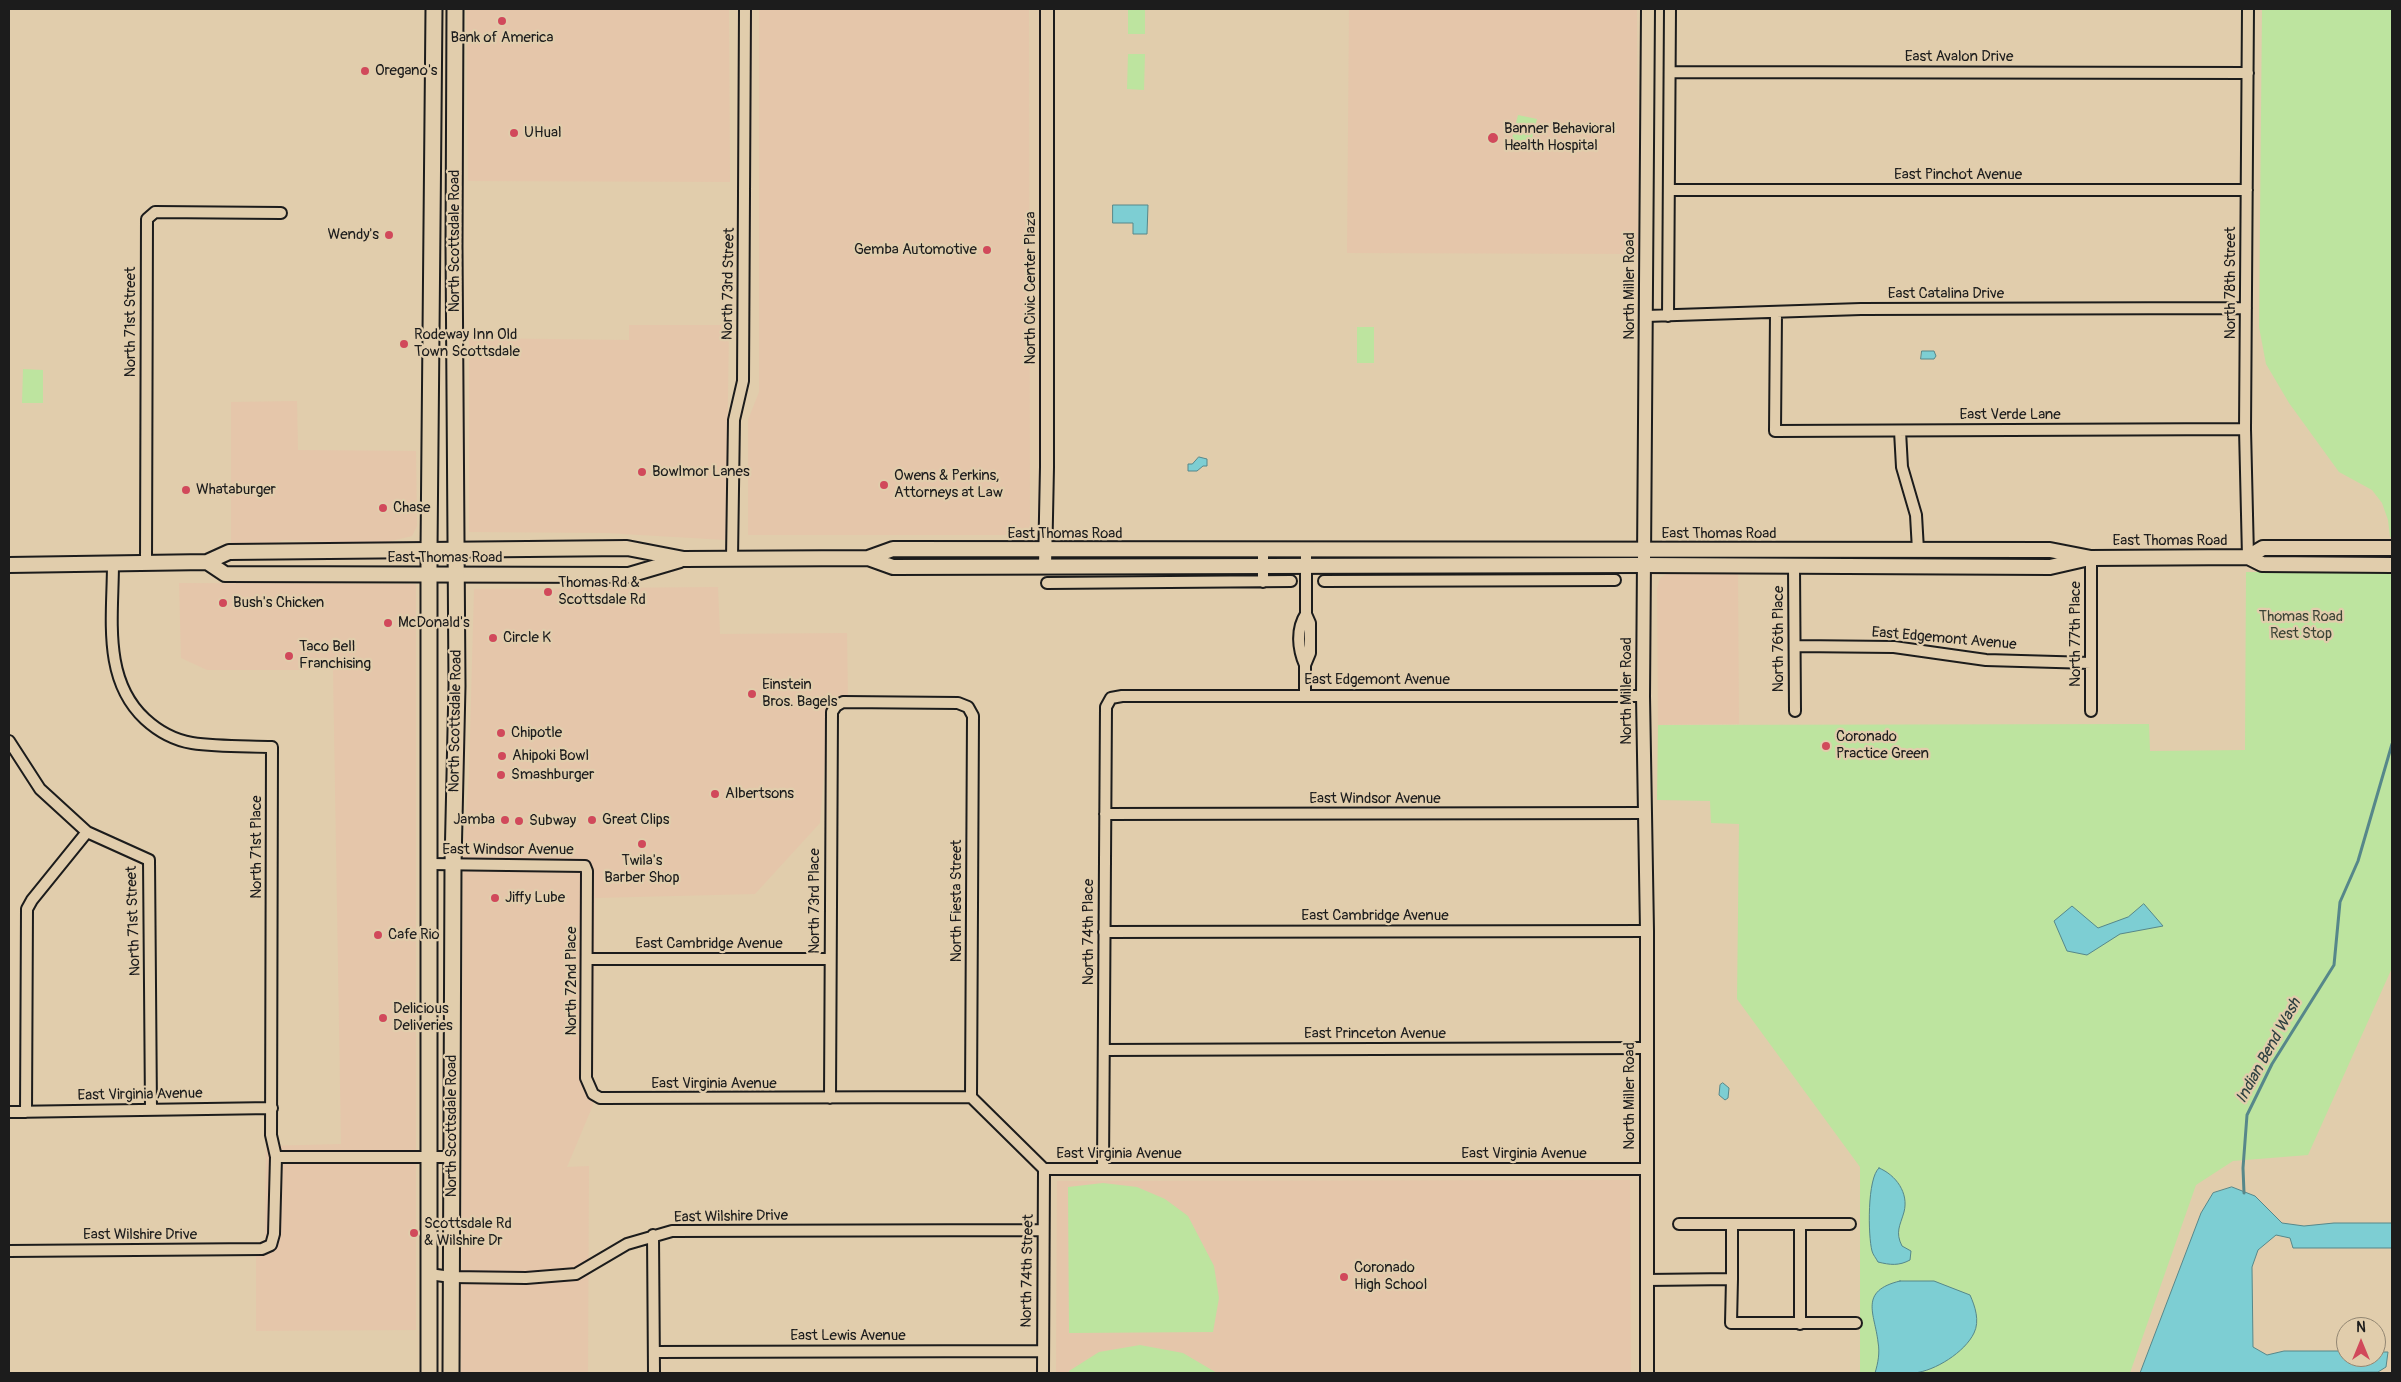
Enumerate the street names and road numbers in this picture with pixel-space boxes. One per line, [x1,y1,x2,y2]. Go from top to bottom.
street label: East Avalon Drive [1905,48,2013,66]
street label: East Pinchot Avenue [1894,166,2022,184]
street label: North Scottsdale Road [446,170,464,312]
street label: North Civic Center Plaza [1022,212,1040,364]
street label: North 78th Street [2222,227,2240,339]
street label: North 73rd Street [719,228,739,340]
street label: North Miller Road [1621,232,1639,340]
street label: North 71st Street [122,267,140,377]
street label: East Catalina Drive [1888,285,2004,303]
street label: East Verde Lane [1959,406,2061,424]
street label: East Thomas Road [1007,525,1123,543]
street label: East Thomas Road [1661,525,1777,543]
street label: East Thomas Road [2112,532,2228,550]
street label: East Thomas Road [387,549,503,567]
street label: North 77th Place [2067,581,2085,687]
street label: North 76th Place [1770,586,1788,692]
street label: East Edgemont Avenue [1871,624,2017,654]
street label: North Miller Road [1618,637,1636,745]
street label: North Scottsdale Road [446,649,466,793]
street label: East Edgemont Avenue [1304,671,1450,689]
street label: East Windsor Avenue [1309,790,1441,808]
street label: North 71st Place [248,795,266,899]
street label: North Fiesta Street [948,840,966,962]
street label: East Windsor Avenue [442,841,574,859]
street label: North 73rd Place [806,848,824,954]
street label: North 71st Street [123,866,145,976]
street label: North 74th Place [1080,879,1098,985]
street label: East Cambridge Avenue [1301,907,1449,925]
street label: North 72nd Place [563,926,581,1036]
street label: East Cambridge Avenue [635,935,783,953]
street label: East Princeton Avenue [1304,1025,1446,1043]
street label: North Miller Road [1621,1042,1639,1150]
street label: North Scottsdale Road [443,1055,461,1197]
street label: East Virginia Avenue [651,1075,777,1093]
street label: East Virginia Avenue [77,1085,203,1105]
street label: East Virginia Avenue [1056,1145,1182,1163]
street label: East Virginia Avenue [1461,1145,1587,1163]
street label: East Wilshire Drive [674,1207,788,1227]
street label: North 74th Street [1018,1214,1038,1328]
street label: East Wilshire Drive [83,1226,197,1244]
street label: East Lewis Avenue [790,1327,906,1345]

